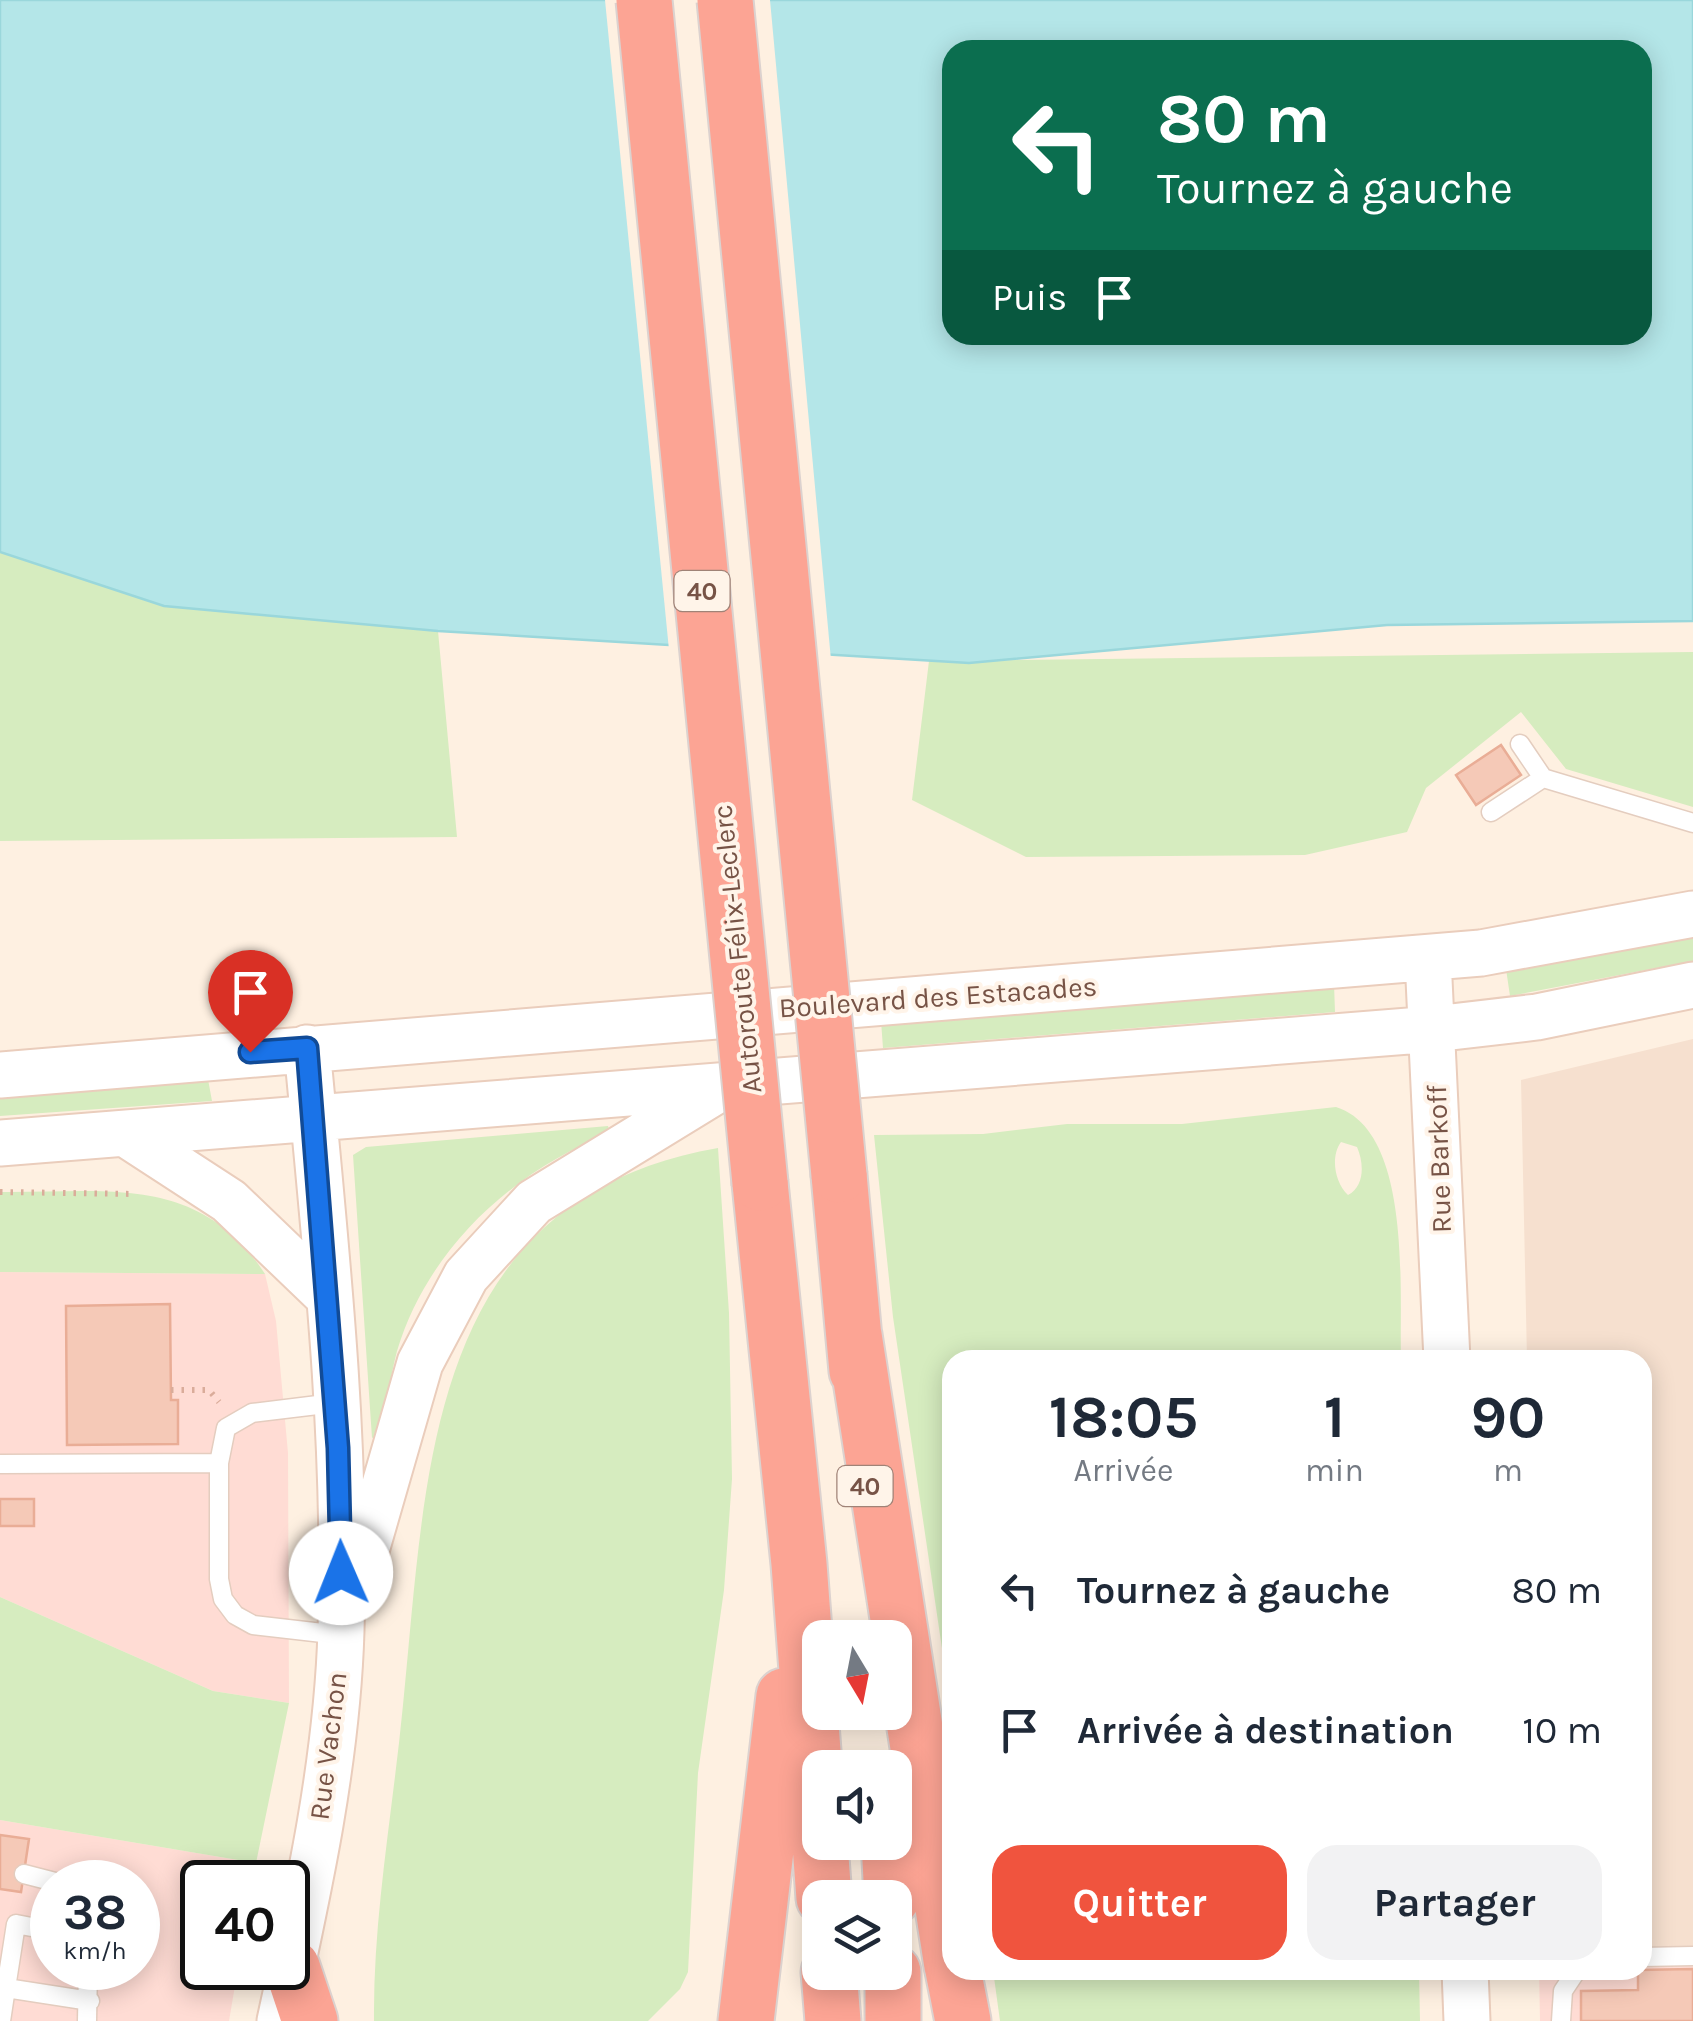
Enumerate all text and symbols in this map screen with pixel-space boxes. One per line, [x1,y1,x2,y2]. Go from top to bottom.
text: 80 m [1157,78,1331,160]
icon: left [992,80,1122,210]
text: Tournez à gauche [1157,162,1513,214]
icon: arrive [1087,270,1142,325]
text: Puis [992,275,1067,320]
road number: 40 [674,571,730,611]
street label: Autoroute Félix-Leclerc [705,803,769,1095]
pin [208,950,293,1053]
icon: arrive [223,965,278,1020]
street label: Boulevard des Estacades [778,969,1098,1025]
street label: Rue Barkoff [1420,1084,1458,1234]
text: 18:05 [1049,1382,1198,1452]
text: 1 [1324,1382,1345,1452]
text: 90 [1471,1382,1545,1452]
text: Arrivée [1073,1452,1173,1489]
text: min [1305,1452,1364,1489]
text: m [1493,1452,1523,1489]
road number: 40 [838,1466,892,1506]
position arrow [289,1521,393,1625]
icon: left [992,1563,1047,1618]
text: Tournez à gauche [1077,1568,1390,1613]
text: 80 m [1512,1568,1602,1613]
north arrow [802,1620,912,1730]
map controls [802,1620,912,1990]
street label: Rue Vachon [303,1670,353,1822]
icon: arrive [992,1703,1047,1758]
text: Arrivée à destination [1077,1708,1454,1753]
text: 10 m [1522,1708,1602,1753]
button: sound [802,1750,912,1860]
button: Quitter [992,1845,1287,1960]
button: Partager [1307,1845,1602,1960]
speed limit sign: 40 [180,1860,310,1990]
button: layers [802,1880,912,1990]
text: 38 [63,1883,127,1942]
text: km/h [63,1936,127,1965]

